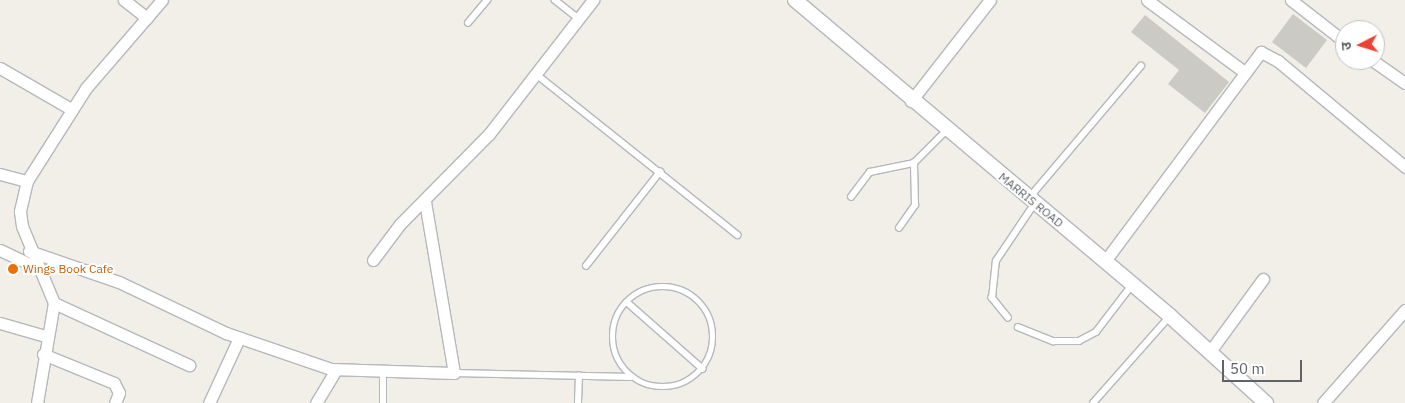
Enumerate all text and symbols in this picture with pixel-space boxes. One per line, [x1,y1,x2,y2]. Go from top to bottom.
north arrow [1335,20,1385,70]
text: उ [1337,41,1355,51]
street label: MARRIS ROAD [996,170,1066,230]
place label: Wings Book Cafe [23,262,113,276]
marker: Wings Book Cafe [7,263,19,275]
scale bar [1225,350,1305,382]
text: 50 m [1230,359,1265,378]

